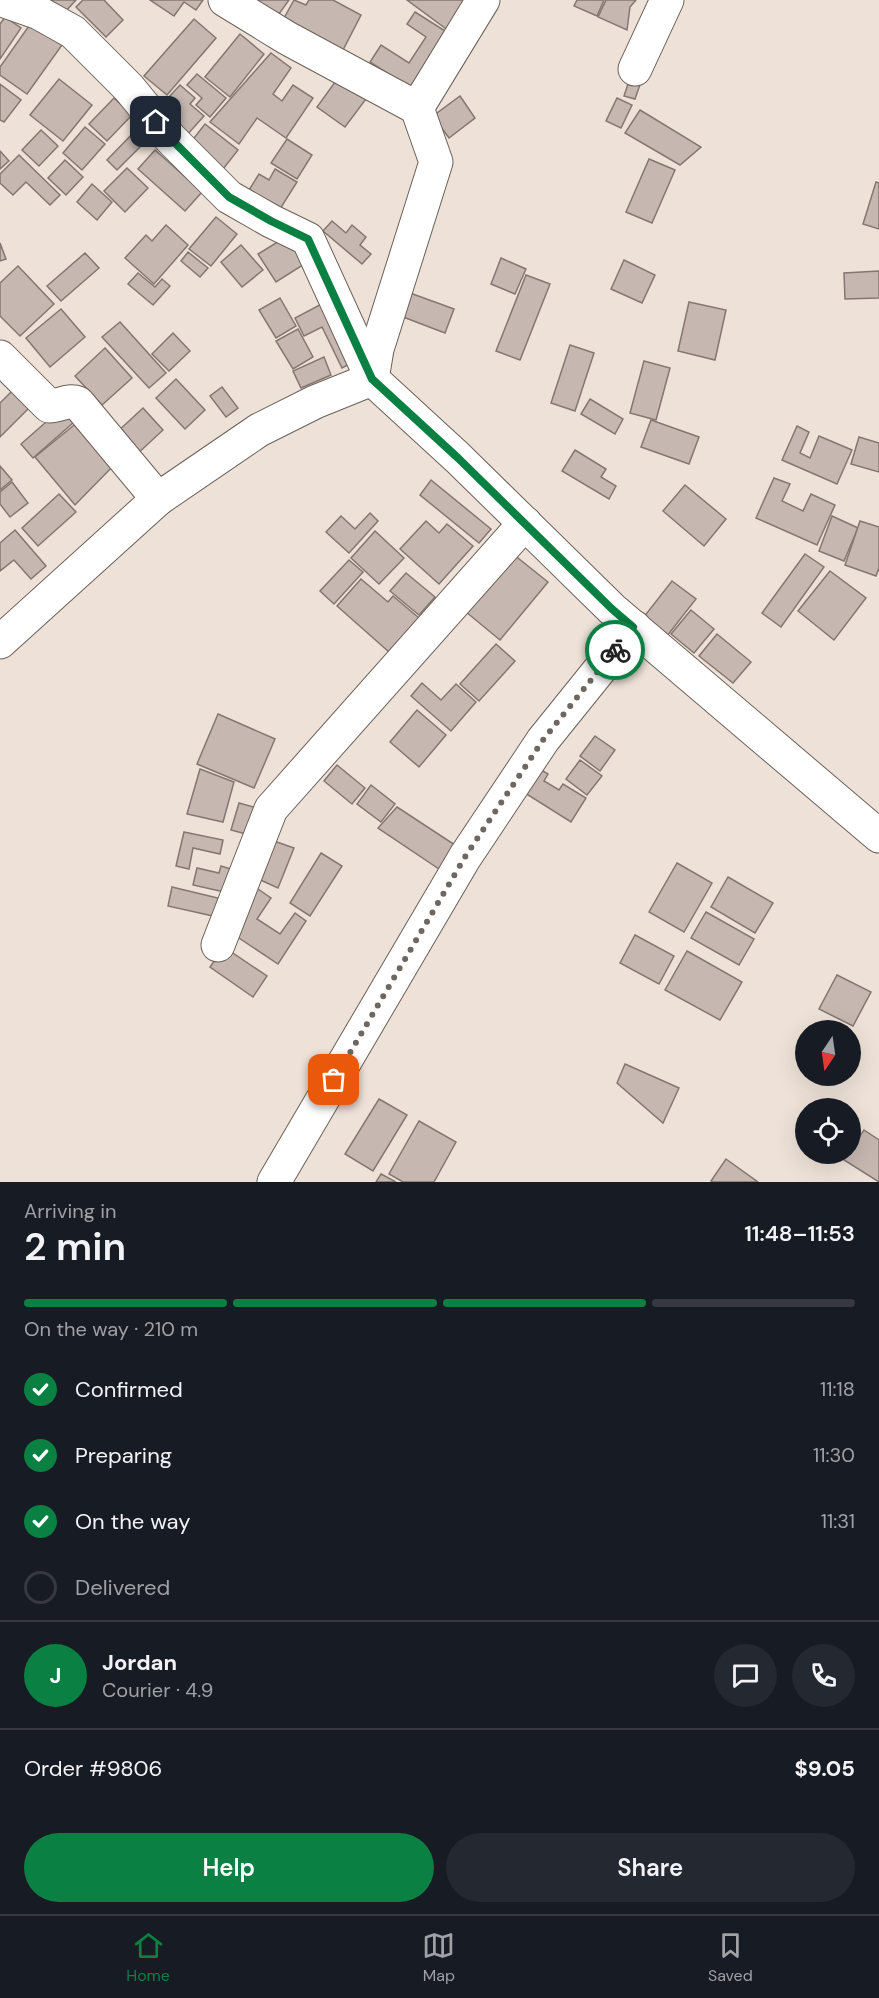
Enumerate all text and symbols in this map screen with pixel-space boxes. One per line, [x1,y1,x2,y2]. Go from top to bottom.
pin [130,96,181,147]
icon: home [139,105,172,138]
courier [585,620,645,680]
icon: bike [599,634,632,667]
north arrow [795,1020,861,1086]
map controls [795,1020,861,1164]
pin [308,1054,359,1105]
icon: bag [317,1063,350,1096]
button: locate [795,1098,861,1164]
text: Arriving in [24,1198,116,1224]
text: 11:48–11:53 [744,1219,855,1248]
text: 2 min [24,1221,126,1272]
text: On the way · 210 m [24,1316,198,1342]
icon: check [24,1373,57,1406]
text: Confirmed [75,1375,183,1404]
text: 11:18 [820,1376,855,1402]
icon: check [24,1439,57,1472]
text: Preparing [75,1441,172,1470]
text: 11:30 [813,1442,855,1468]
icon: check [24,1505,57,1538]
text: On the way [75,1507,190,1536]
text: 11:31 [821,1508,855,1534]
text: Delivered [75,1573,170,1602]
button: chat [714,1644,777,1707]
button: phone [792,1644,855,1707]
text: Jordan [102,1648,177,1677]
text: J [50,1661,61,1690]
text: Courier · 4.9 [102,1677,213,1703]
text: Order #9806 [24,1754,162,1783]
text: $9.05 [795,1754,855,1783]
button: Help [24,1833,434,1902]
button: Share [446,1833,855,1902]
tab: Home [126,1929,170,1986]
tab: Map [422,1929,455,1986]
tab: Saved [708,1929,753,1986]

